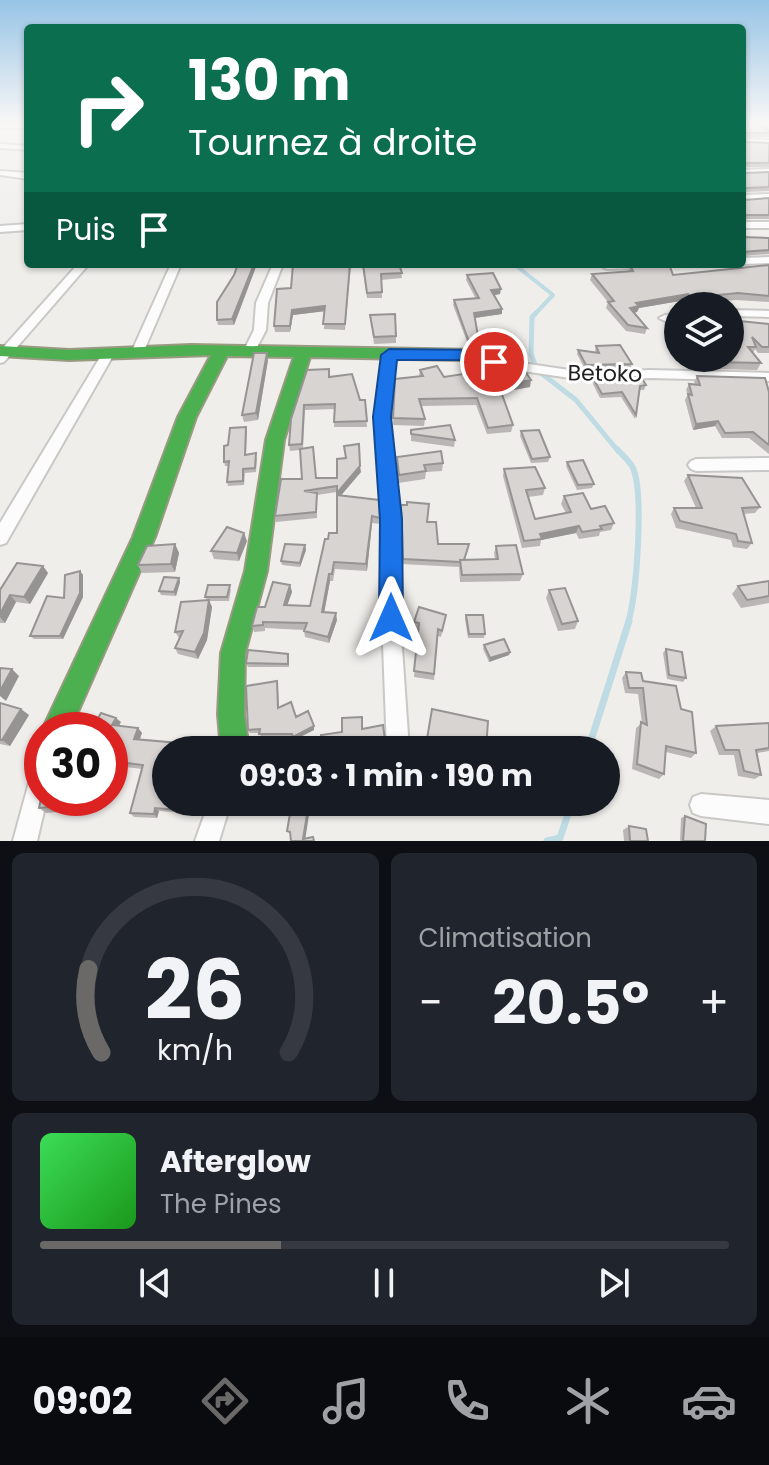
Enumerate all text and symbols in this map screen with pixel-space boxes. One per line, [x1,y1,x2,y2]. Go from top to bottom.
text: 130 m [188,41,351,120]
icon: right [56,56,160,160]
text: Tournez à droite [188,117,477,168]
text: Puis [56,208,116,251]
icon: arrive [132,208,176,252]
map controls [664,292,744,372]
button: layers [664,292,744,372]
pin [460,328,528,396]
icon: arrive [472,340,516,384]
street label: Betoko [567,357,643,390]
position arrow [349,576,433,660]
speed limit sign: 30 [24,712,128,816]
text: 09:03 · 1 min · 190 m [239,754,533,797]
text: Climatisation [419,920,592,956]
text: 26 [145,932,246,1048]
text: 20.5° [492,961,649,1045]
text: − [419,972,443,1033]
text: + [699,972,729,1033]
text: km/h [157,1030,233,1070]
text: Afterglow [160,1140,311,1183]
text: The Pines [160,1186,282,1222]
icon: previous [133,1261,177,1305]
icon: pause [362,1261,406,1305]
icon: next [592,1261,636,1305]
icon: directions [197,1373,253,1429]
icon: music [318,1373,374,1429]
icon: phone [439,1373,495,1429]
icon: climate [560,1373,616,1429]
icon: car [681,1373,737,1429]
text: 09:02 [32,1376,132,1427]

